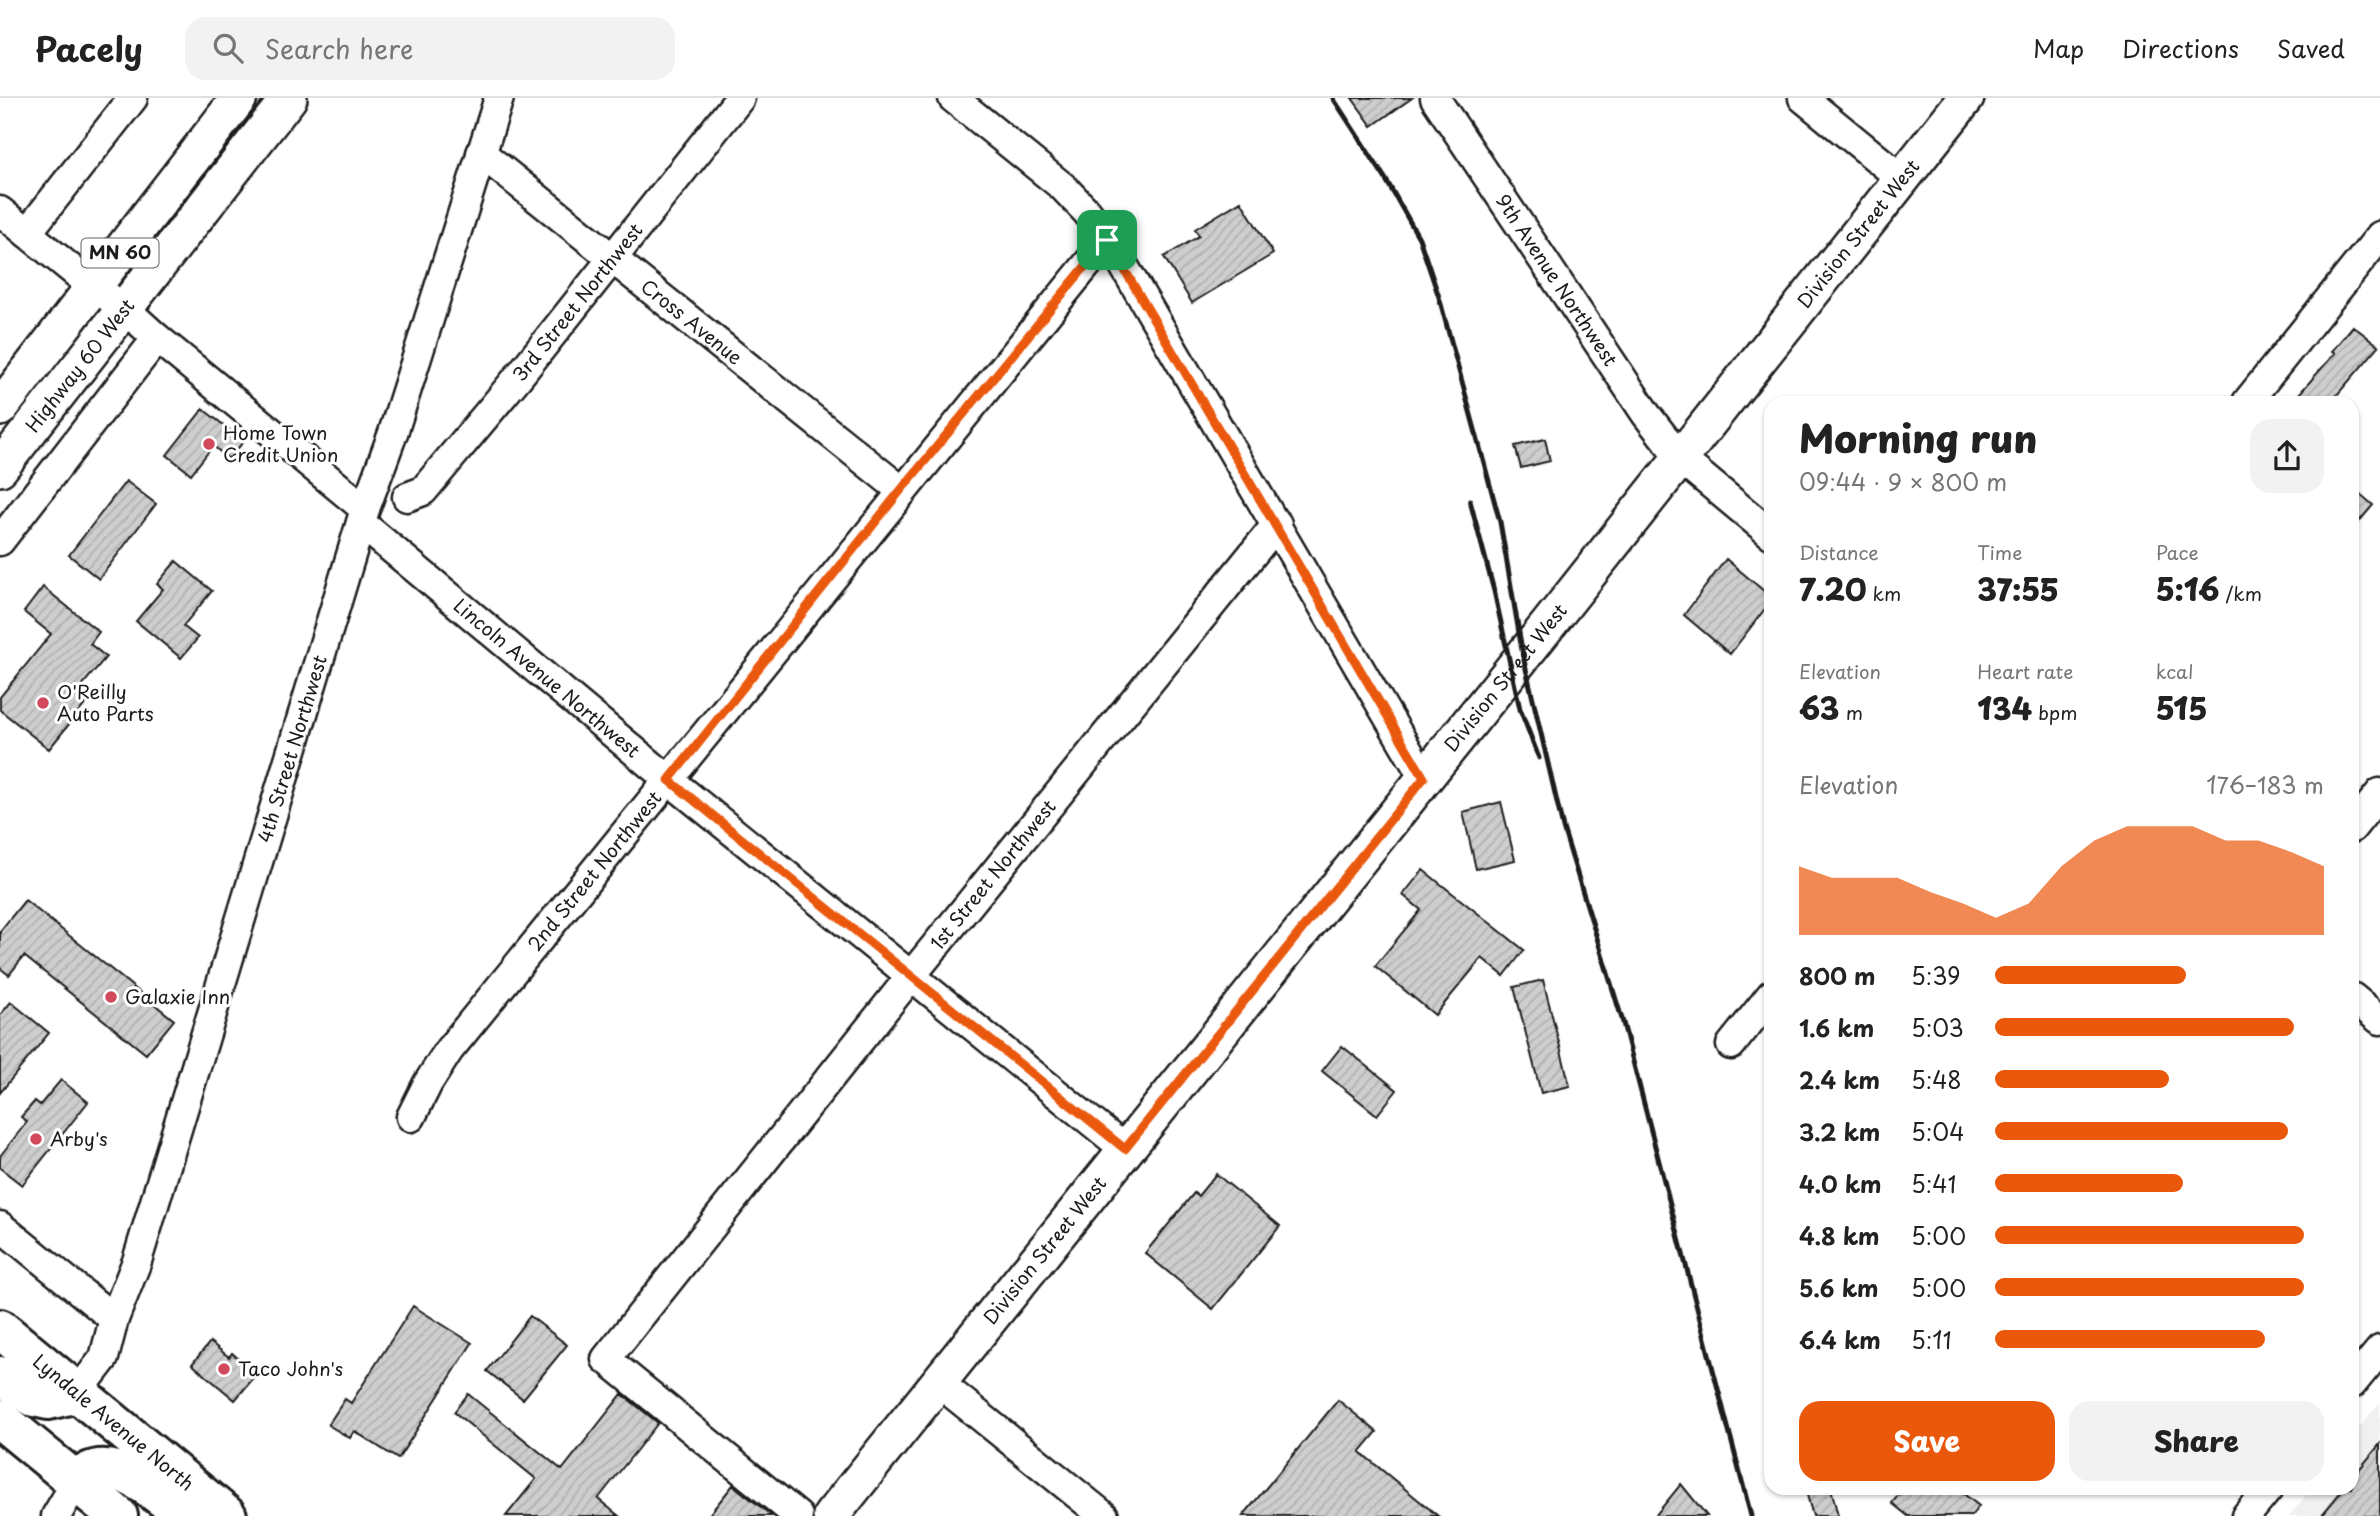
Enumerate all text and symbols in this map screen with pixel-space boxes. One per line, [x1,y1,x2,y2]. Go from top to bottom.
search box [185,17,675,80]
text: Pacely [35,23,143,73]
icon: search [209,29,247,67]
text: Search here [265,29,413,68]
text: Map [2033,30,2084,66]
text: Directions [2122,30,2239,66]
text: Saved [2277,30,2345,66]
street label: Division Street West [1790,153,1926,314]
street label: 9th Avenue Northwest [1490,188,1625,371]
pin [1077,210,1137,270]
street label: 3rd Street Northwest [505,216,649,387]
icon: arrive [1088,221,1126,259]
road number: MN 60 [82,238,158,268]
street label: Cross Avenue [636,272,749,371]
street label: Highway 60 West [18,292,141,438]
text: Morning run [1799,409,2037,466]
place label: Home Town Credit Union [223,418,338,468]
button: share [2250,419,2324,493]
marker: Home Town Credit Union [201,436,217,452]
text: 09:44 · 9 × 800 m [1799,464,2007,499]
text: Distance [1799,538,1879,566]
text: Time [1977,538,2022,566]
text: Pace [2156,538,2199,566]
text: 7.20 [1799,566,1866,611]
text: 37:55 [1977,566,2059,611]
text: 5:16 [2156,566,2219,611]
text: km [1866,579,1901,607]
text: /km [2219,579,2262,607]
street label: Lincoln Avenue Northwest [448,591,647,764]
street label: Division Street West [1437,597,1573,757]
street label: 4th Street Northwest [250,651,333,846]
text: Elevation [1799,657,1881,685]
text: Heart rate [1977,657,2073,685]
text: kcal [2156,657,2194,685]
place label: O'Reilly Auto Parts [57,677,154,727]
text: 63 [1799,685,1839,730]
text: 134 [1977,685,2032,730]
text: 515 [2156,685,2207,730]
marker: O'Reilly Auto Parts [35,695,51,711]
text: m [1839,698,1863,726]
text: bpm [2032,698,2078,726]
text: Elevation [1799,767,1898,802]
text: 176–183 m [2206,767,2324,802]
street label: 2nd Street Northwest [520,784,668,956]
street label: 1st Street Northwest [923,793,1062,955]
text: 800 m [1799,958,1876,993]
text: 5:39 [1911,958,1961,993]
place label: Galaxie Inn [125,982,230,1010]
marker: Galaxie Inn [103,989,119,1005]
text: 1.6 km [1799,1010,1874,1045]
text: 5:03 [1911,1010,1964,1045]
text: 2.4 km [1799,1062,1880,1097]
text: 5:48 [1911,1062,1962,1097]
text: 3.2 km [1799,1114,1880,1149]
text: 5:04 [1911,1114,1964,1149]
place label: Arby's [50,1124,108,1152]
marker: Arby's [28,1131,44,1147]
text: 4.0 km [1799,1166,1882,1201]
text: 5:41 [1911,1166,1957,1201]
street label: Division Street West [976,1169,1112,1330]
text: 4.8 km [1799,1218,1880,1253]
text: 5:00 [1911,1218,1966,1253]
text: 5.6 km [1799,1270,1878,1305]
text: 5:00 [1911,1270,1966,1305]
text: 6.4 km [1799,1322,1881,1357]
text: 5:11 [1911,1322,1952,1357]
street label: Lyndale Avenue North [27,1347,201,1497]
place label: Taco John's [238,1354,343,1382]
marker: Taco John's [216,1361,232,1377]
button: Save [1799,1401,2055,1481]
button: Share [2069,1401,2324,1481]

